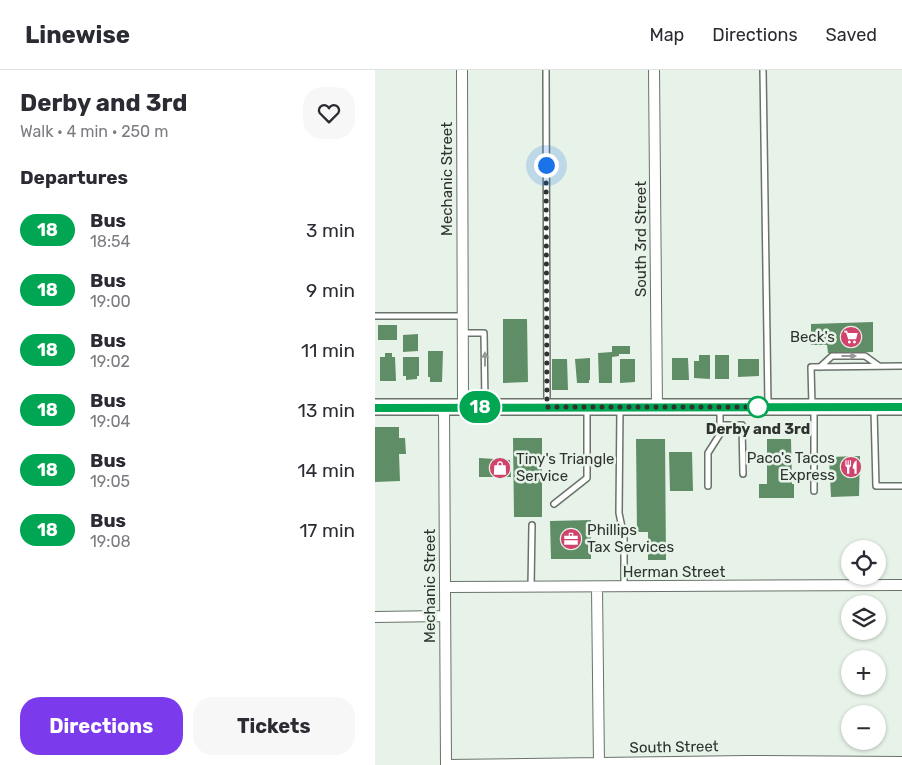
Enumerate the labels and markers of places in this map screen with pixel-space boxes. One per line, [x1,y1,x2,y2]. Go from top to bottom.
supermarket icon: Beck's [839,325,863,349]
place label: Beck's [790,328,835,346]
marker: Derby and 3rd [747,396,769,418]
place label: Derby and 3rd [706,420,810,438]
place label: Paco's Tacos Express [747,449,835,484]
place label: Tiny's Triangle Service [516,450,614,485]
restaurant icon: Paco's Tacos Express [839,455,863,479]
shop icon: Tiny's Triangle Service [488,456,512,480]
place label: Phillips Tax Services [587,521,674,556]
office icon: Phillips Tax Services [559,527,583,551]

